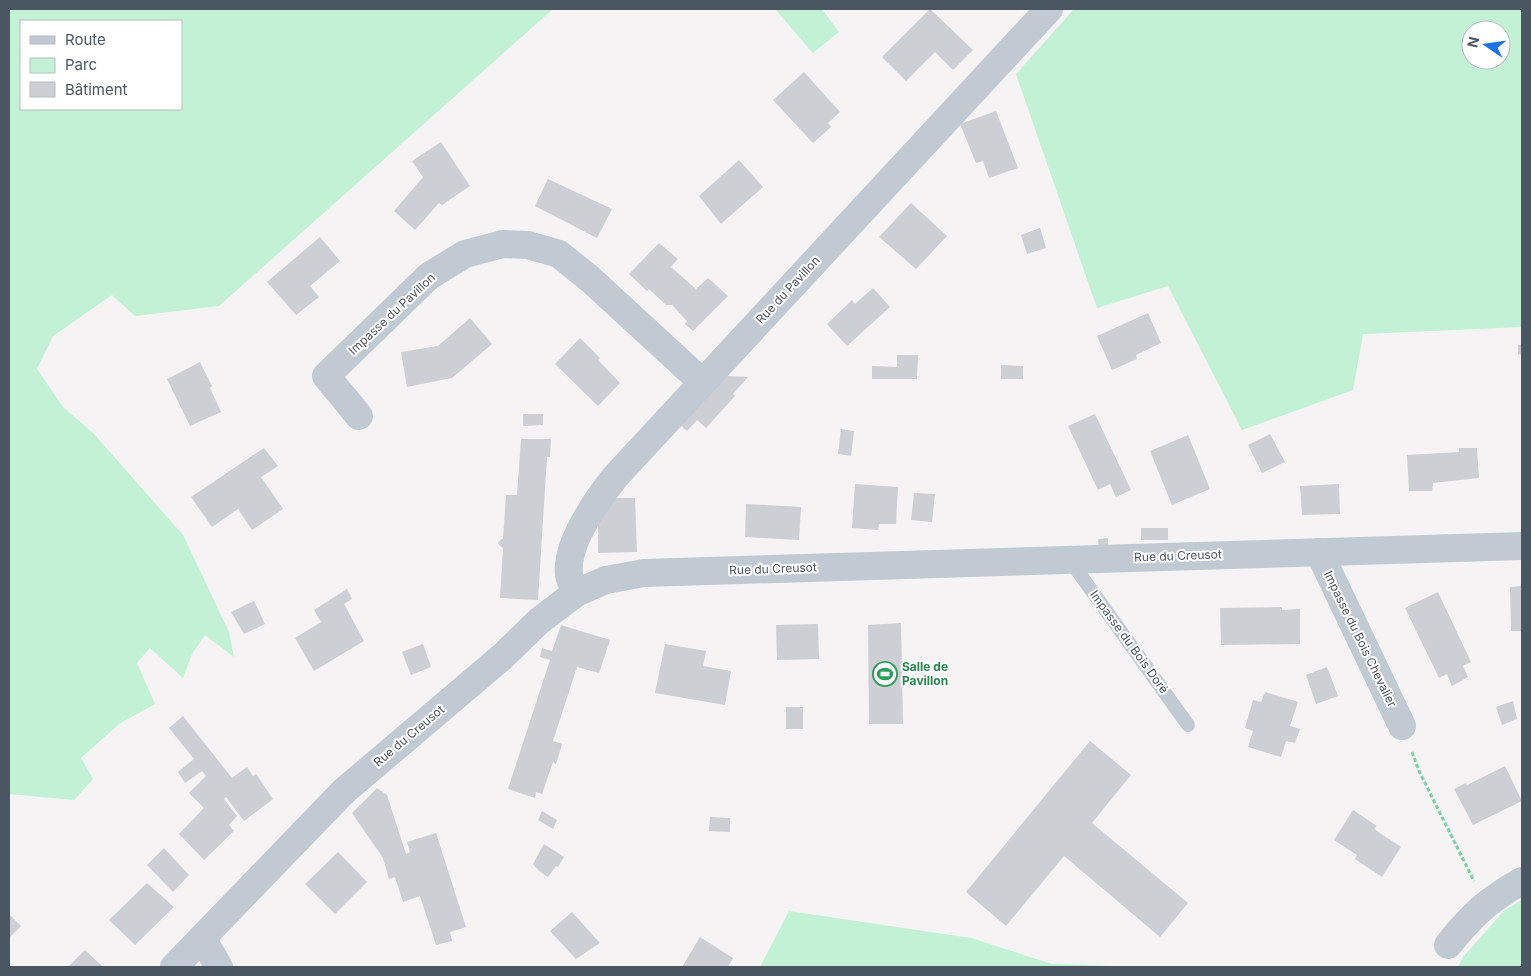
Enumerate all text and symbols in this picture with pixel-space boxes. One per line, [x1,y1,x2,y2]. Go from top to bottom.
legend [20,20,182,110]
north arrow [1461,20,1511,70]
text: Route [65,30,106,49]
text: N [1463,35,1482,49]
text: Parc [65,55,97,74]
text: Bâtiment [65,80,128,99]
street label: Rue du Pavillon [752,253,823,327]
street label: Impasse du Pavillon [345,270,438,358]
street label: Rue du Creusot [1134,546,1222,565]
street label: Rue du Creusot [729,559,817,578]
street label: Impasse du Bois Chevalier [1321,568,1400,710]
street label: Impasse du Bois Doré [1087,587,1172,696]
place label: Salle de Pavillon [902,659,948,688]
sports icon: Salle de Pavillon [872,661,898,687]
street label: Rue du Creusot [370,702,447,770]

